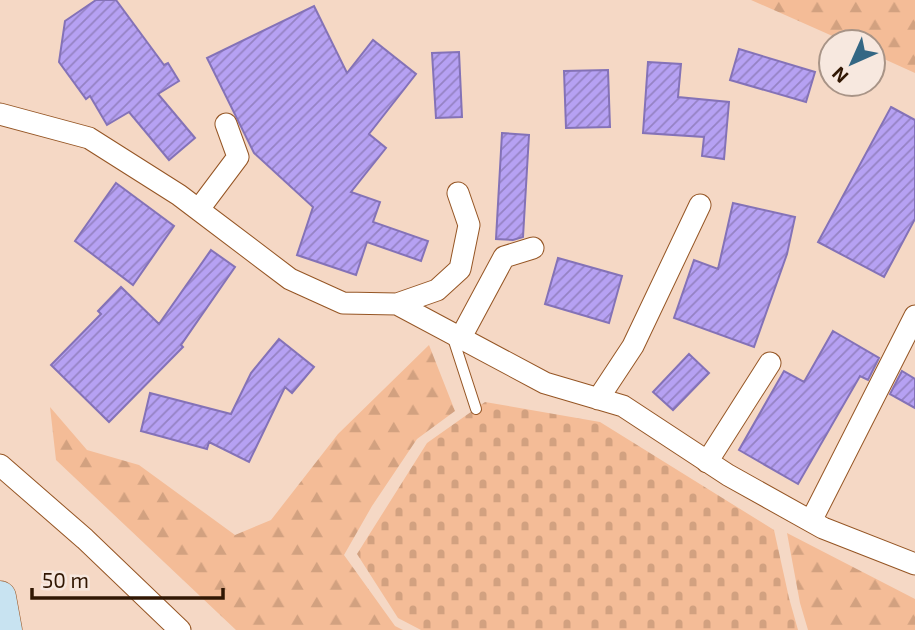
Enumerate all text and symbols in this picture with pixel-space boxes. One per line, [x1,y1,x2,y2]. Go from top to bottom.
north arrow [817,28,887,98]
text: N [827,62,853,88]
scale bar [32,556,222,600]
text: 50 m [42,567,89,592]

